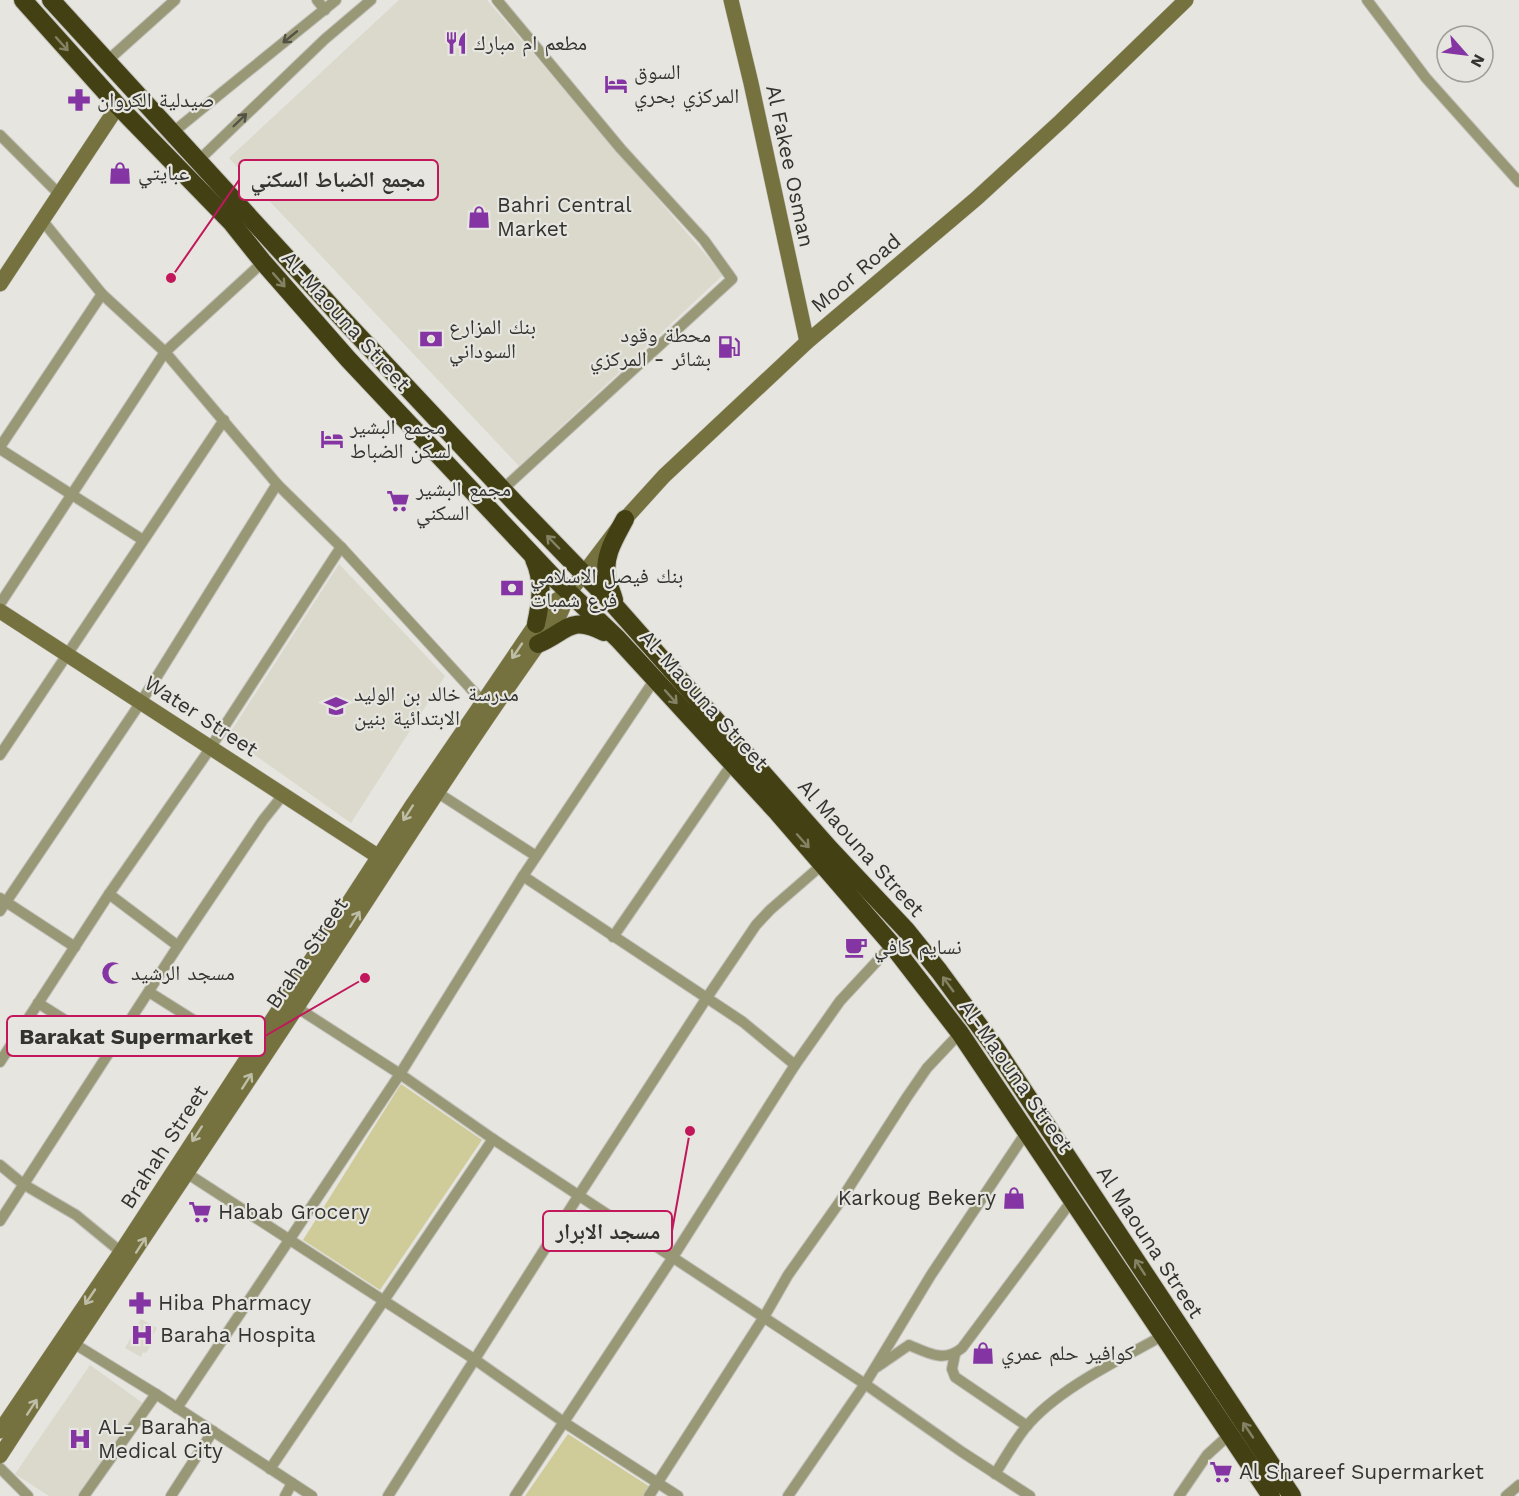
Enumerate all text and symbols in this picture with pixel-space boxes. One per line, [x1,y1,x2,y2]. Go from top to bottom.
north arrow [1435,24,1495,84]
restaurant icon: مطعم ام مبارك [443,30,469,56]
place label: مطعم ام مبارك [474,30,587,57]
one-way arrow [283,31,299,44]
one-way arrow [55,36,69,51]
text: N [1467,51,1489,71]
place label: السوق المركزي بحري [634,59,739,112]
hotel icon: السوق المركزي بحري [603,71,629,97]
street label: Al Fakee Osman [761,83,820,249]
pharmacy icon: صيدلية الكروان [66,87,92,113]
place label: صيدلية الكروان [97,87,214,112]
one-way arrow [233,113,248,128]
shop icon: عبايتي [107,160,133,186]
place label: عبايتي [138,160,190,189]
callout: مجمع الضباط السكني [239,160,438,200]
text: مجمع الضباط السكني [250,167,426,196]
place label: Bahri Central Market [497,192,632,241]
shop icon: Bahri Central Market [466,204,492,230]
street label: Moor Road [806,228,906,317]
street label: Al-Maouna Street [277,245,416,396]
one-way arrow [272,272,286,287]
place label: بنك المزارع السوداني [449,314,536,367]
place label: محطة وقود بشائر - المركزي [590,322,711,375]
bank icon: بنك المزارع السوداني [418,326,444,352]
fuel station icon: محطة وقود بشائر - المركزي [716,334,742,360]
place label: مجمع البشير لسكن الضباط [349,414,451,464]
hotel icon: مجمع البشير لسكن الضباط [319,426,345,452]
place label: مجمع البشير السكني [415,476,511,529]
supermarket icon: مجمع البشير السكني [385,488,411,514]
one-way arrow [545,534,560,549]
place label: بنك فيصل الاسلامي فرع شمبات [530,563,683,613]
bank icon: بنك فيصل الاسلامي فرع شمبات [499,575,525,601]
street label: Al-Maouna Street [635,624,774,775]
one-way arrow [511,643,523,659]
street label: Water Street [140,670,263,762]
place label: مدرسة خالد بن الوليد الابتدائية بنين [354,681,519,731]
one-way arrow [664,690,678,705]
school or university icon: مدرسة خالد بن الوليد الابتدائية بنين [323,693,349,719]
street label: Al Maouna Street [793,774,930,922]
one-way arrow [402,804,414,821]
one-way arrow [796,833,810,848]
street label: Braha Street [260,892,353,1013]
one-way arrow [349,911,361,928]
cafe icon: نسايم كافي [843,934,869,960]
place label: نسايم كافي [874,934,962,963]
mosque icon: مسجد الرشيد [100,960,126,986]
place label: مسجد الرشيد [131,960,235,985]
one-way arrow [942,977,955,993]
street label: Al-Maouna Street [955,995,1078,1157]
callout: Barakat Supermarket [7,1016,265,1056]
text: Barakat Supermarket [19,1024,253,1049]
one-way arrow [240,1073,253,1090]
street label: Brahah Street [114,1080,213,1213]
one-way arrow [191,1125,203,1142]
street label: Al Maouna Street [1092,1161,1209,1323]
place label: Karkoug Bekery [838,1185,996,1210]
shop icon: Karkoug Bekery [1001,1185,1027,1211]
supermarket icon: Habab Grocery [187,1199,213,1225]
place label: Habab Grocery [218,1199,370,1224]
callout: مسجد الابرار [543,1211,672,1251]
text: مسجد الابرار [555,1219,660,1245]
one-way arrow [135,1237,147,1254]
one-way arrow [1134,1259,1146,1276]
one-way arrow [84,1288,96,1304]
pharmacy icon: Hiba Pharmacy [127,1290,153,1316]
place label: Hiba Pharmacy [158,1290,311,1315]
hospital icon: Baraha Hospita [129,1322,155,1348]
place label: Baraha Hospita [160,1322,316,1347]
shop icon: كوافير حلم عمري [970,1340,996,1366]
place label: كوافير حلم عمري [1001,1340,1134,1369]
one-way arrow [26,1399,38,1416]
place label: AL- Baraha Medical City [98,1414,223,1463]
one-way arrow [1242,1422,1254,1438]
hospital icon: AL- Baraha Medical City [67,1426,93,1452]
supermarket icon: Al Shareef Supermarket [1208,1459,1234,1485]
place label: Al Shareef Supermarket [1239,1459,1484,1484]

